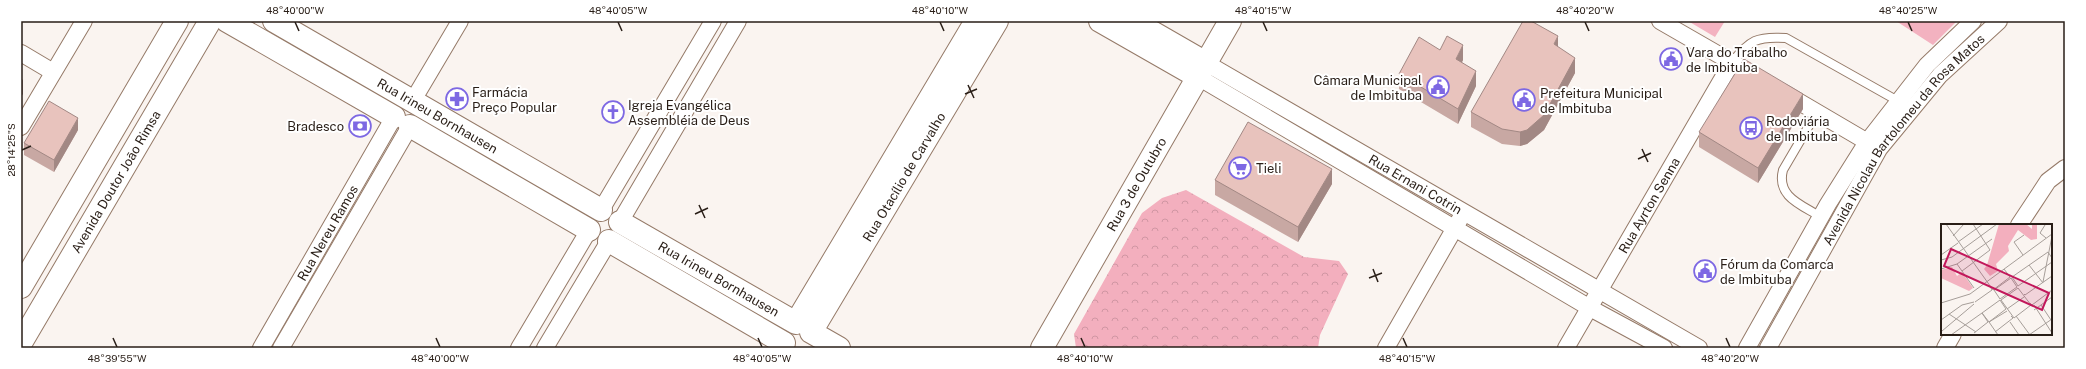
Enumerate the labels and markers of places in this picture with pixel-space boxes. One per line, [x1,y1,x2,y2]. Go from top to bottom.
place label: Vara do Trabalho de Imbituba [1686,45,1787,75]
public building icon: Vara do Trabalho de Imbituba [1658,46,1684,72]
place label: Câmara Municipal de Imbituba [1313,73,1422,103]
public building icon: Câmara Municipal de Imbituba [1425,74,1451,100]
place label: Farmácia Preço Popular [472,85,557,115]
pharmacy icon: Farmácia Preço Popular [444,86,470,112]
place label: Prefeitura Municipal de Imbituba [1540,86,1663,116]
public building icon: Prefeitura Municipal de Imbituba [1511,87,1537,113]
place label: Igreja Evangélica Assembléia de Deus [628,98,750,128]
church icon: Igreja Evangélica Assembléia de Deus [600,99,626,125]
bank icon: Bradesco [347,113,373,139]
place label: Rodoviária de Imbituba [1766,114,1838,144]
bus stop icon: Rodoviária de Imbituba [1738,115,1764,141]
place label: Bradesco [287,119,344,134]
supermarket icon: Tieli [1227,155,1253,181]
place label: Tieli [1256,161,1281,176]
place label: Fórum da Comarca de Imbituba [1720,257,1834,287]
public building icon: Fórum da Comarca de Imbituba [1692,258,1718,284]

